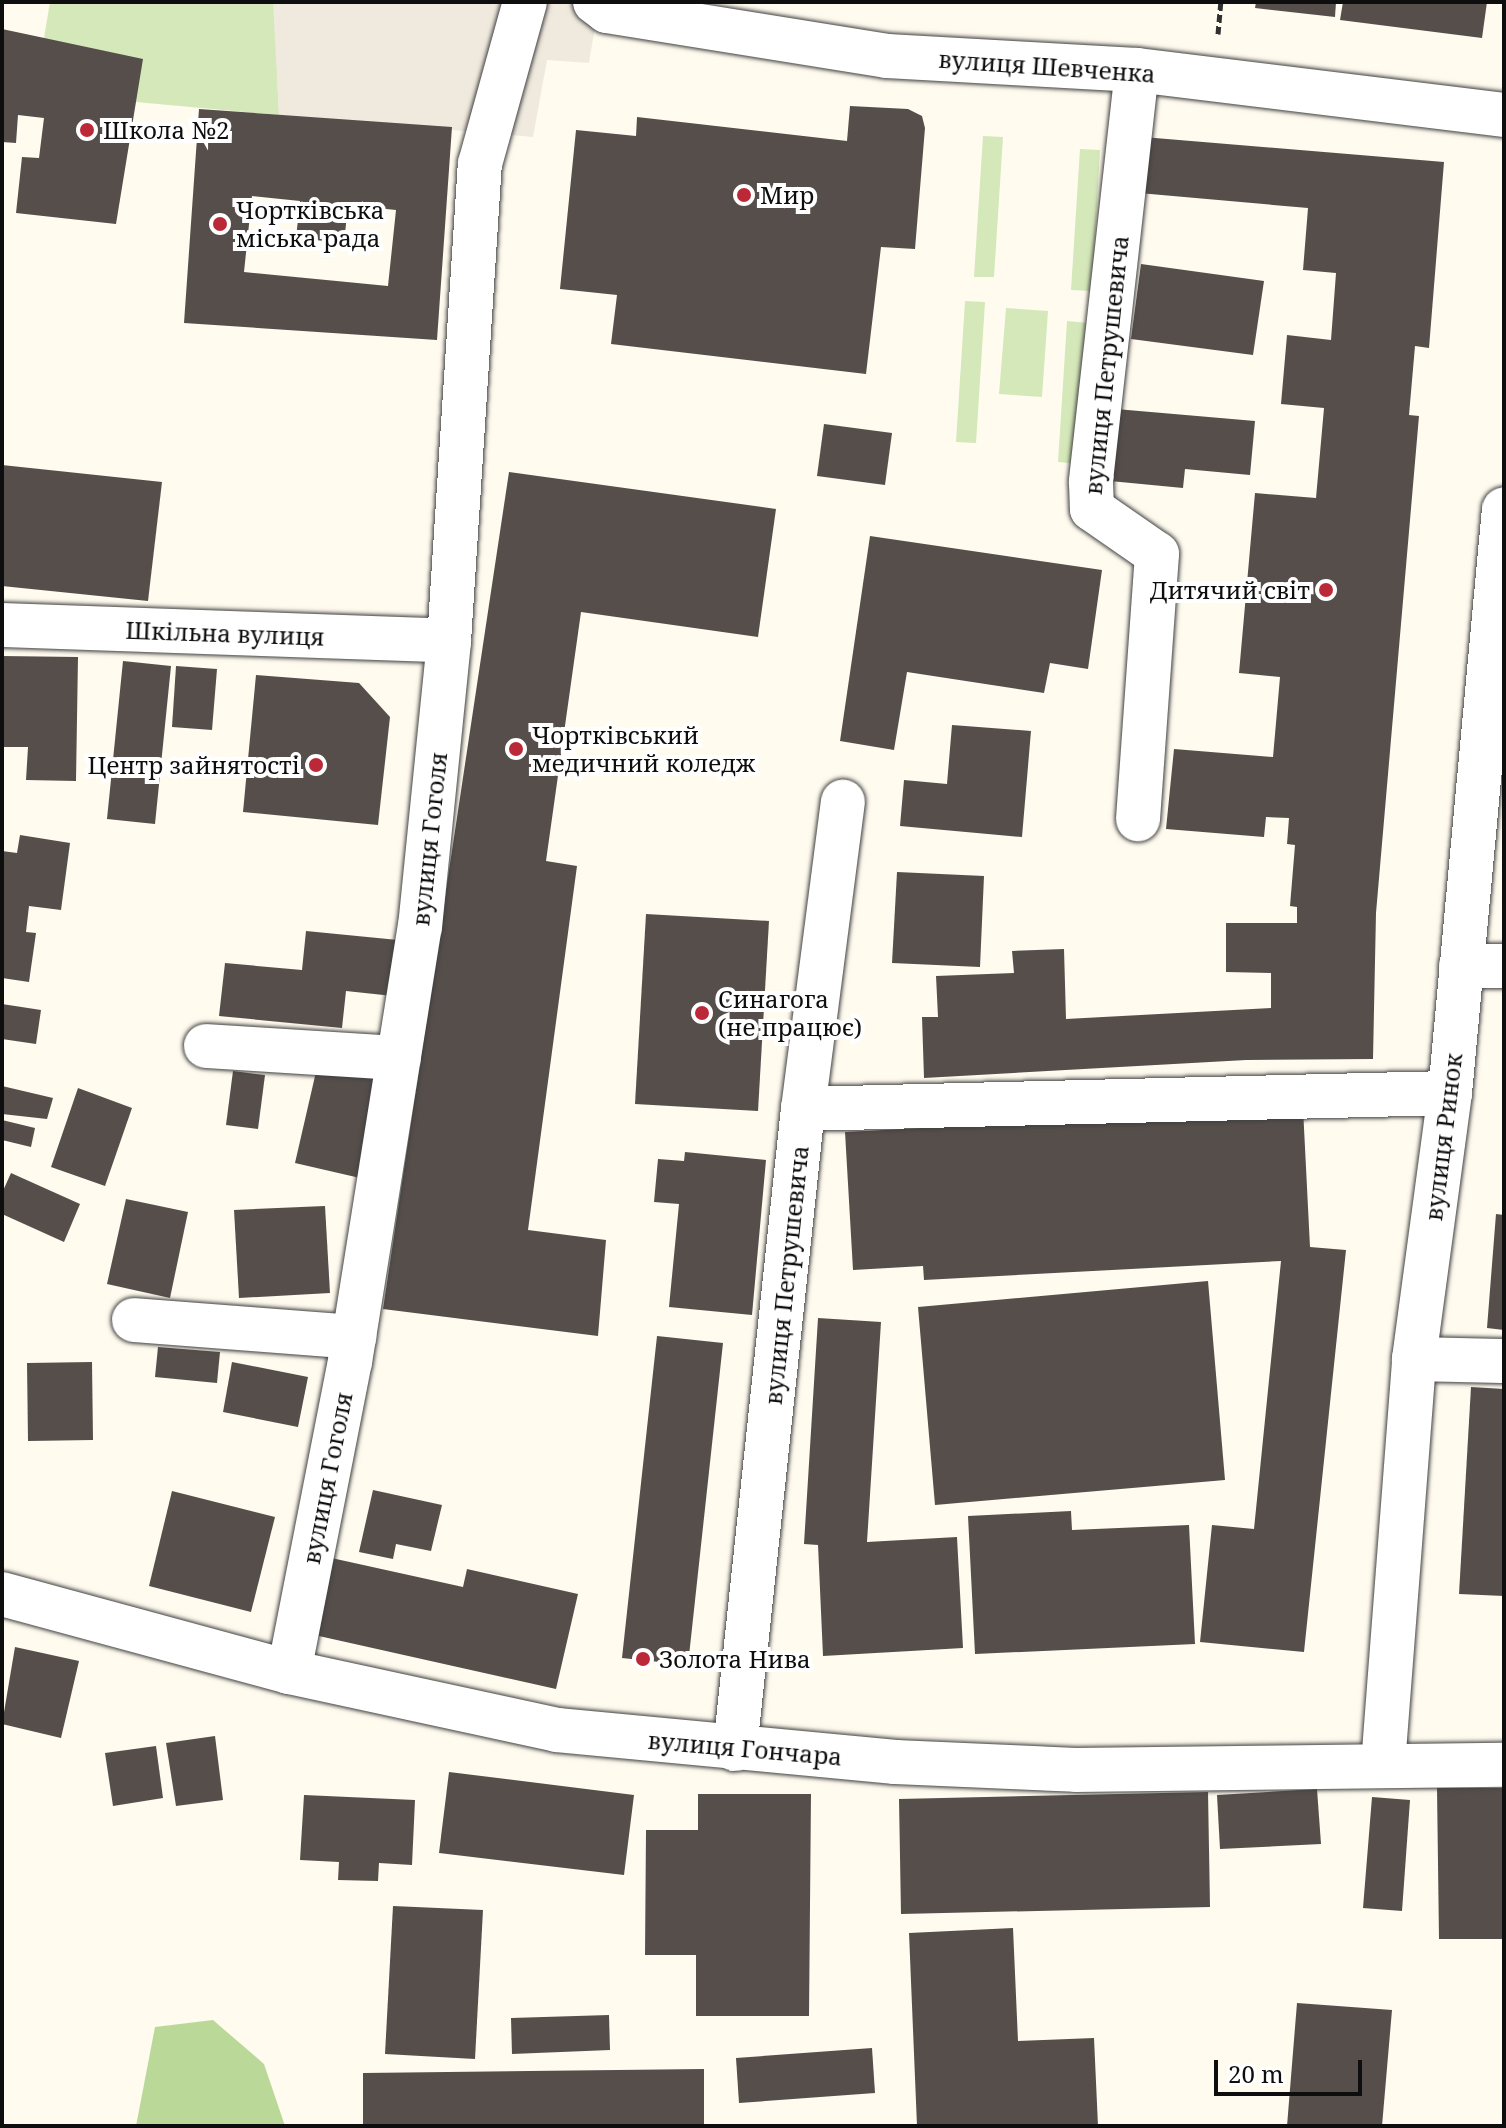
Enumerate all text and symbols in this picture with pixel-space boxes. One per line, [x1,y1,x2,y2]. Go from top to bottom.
street label: вулиця Шевченка [938,44,1156,88]
place label: Школа №2 [103,116,230,144]
marker: Школа №2 [78,121,96,139]
place label: Мир [760,181,814,209]
marker: Мир [735,186,753,204]
place label: Чортківська міська рада [236,196,384,252]
marker: Чортківська міська рада [211,215,229,233]
street label: вулиця Петрушевича [1078,234,1134,496]
place label: Дитячий світ [1150,576,1310,604]
marker: Дитячий світ [1317,581,1335,599]
street label: Шкільна вулиця [125,615,325,651]
place label: Чортківський медичний коледж [532,721,755,777]
marker: Чортківський медичний коледж [507,740,525,758]
place label: Центр зайнятості [88,751,300,779]
street label: вулиця Гоголя [406,751,452,927]
marker: Центр зайнятості [307,756,325,774]
place label: Синагога (не працює) [718,985,862,1041]
marker: Синагога (не працює) [693,1004,711,1022]
street label: вулиця Ринок [1418,1052,1468,1222]
street label: вулиця Петрушевича [758,1144,814,1406]
street label: вулиця Гоголя [296,1390,358,1566]
place label: Золота Нива [659,1645,811,1673]
marker: Золота Нива [634,1650,652,1668]
street label: вулиця Гончара [647,1725,843,1771]
scale bar [1218,2044,1366,2094]
text: 20 m [1228,2057,1284,2090]

